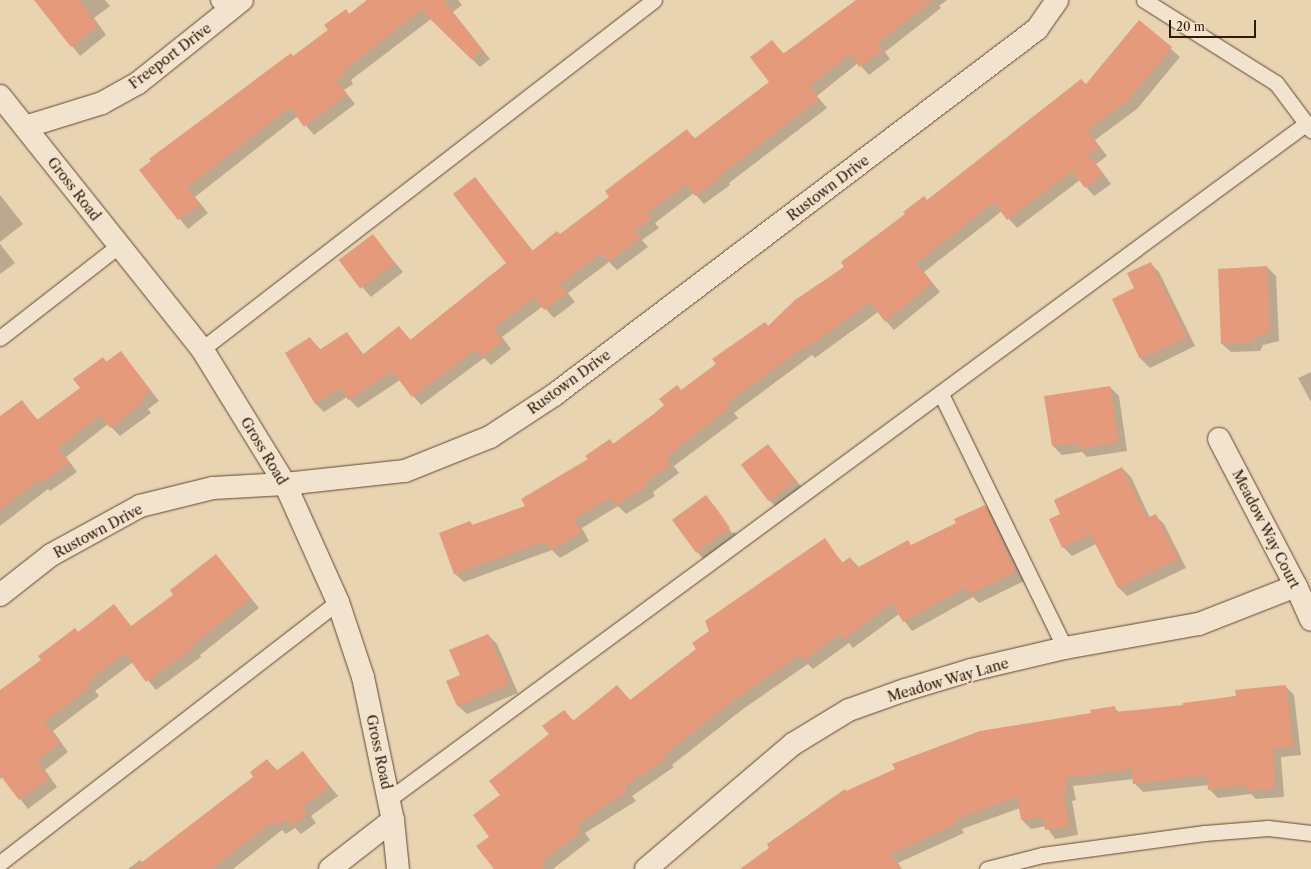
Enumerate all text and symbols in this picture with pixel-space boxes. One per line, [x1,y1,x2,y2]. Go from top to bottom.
scale bar [1171,12,1258,38]
text: 20 m [1176,19,1205,34]
street label: Freeport Drive [126,20,214,92]
street label: Rustown Drive [784,152,872,224]
street label: Gross Road [44,154,104,224]
street label: Rustown Drive [524,346,614,418]
street label: Gross Road [237,414,291,488]
street label: Meadow Way Court [1228,466,1304,592]
street label: Rustown Drive [51,500,145,562]
street label: Meadow Way Lane [885,654,1011,706]
street label: Gross Road [363,713,395,791]

